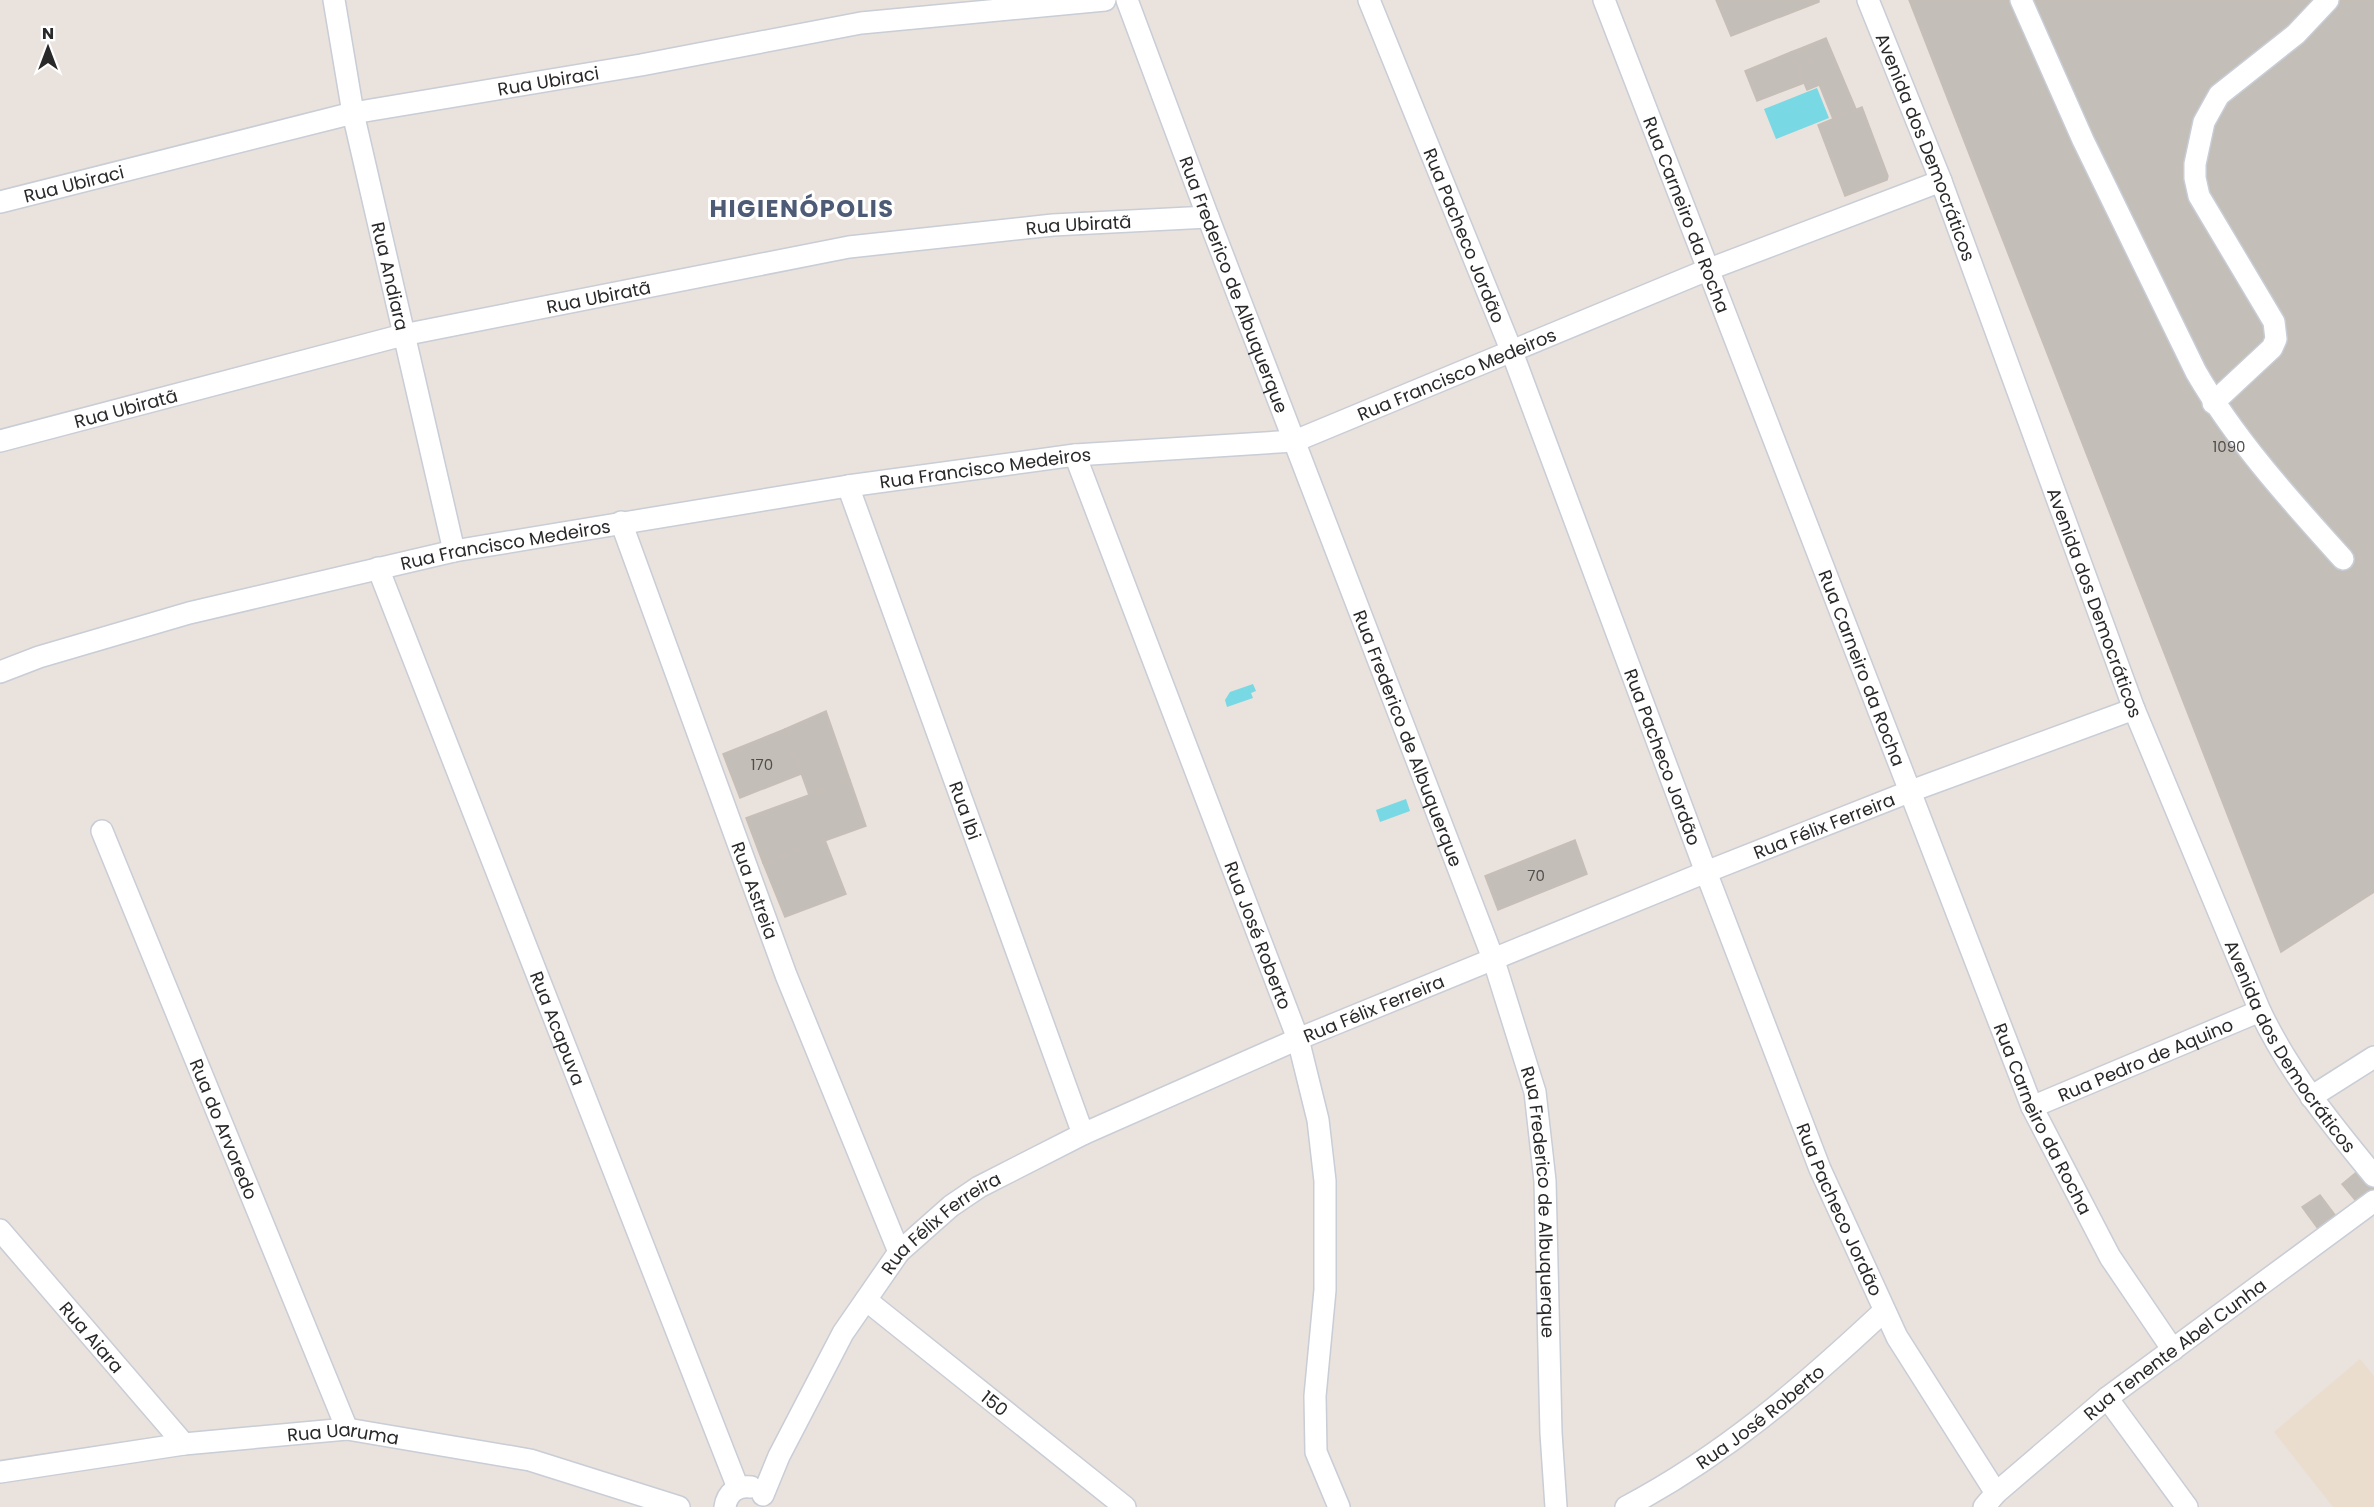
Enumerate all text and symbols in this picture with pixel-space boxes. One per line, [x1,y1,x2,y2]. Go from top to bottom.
north arrow [18,18,78,78]
text: N [42,22,54,45]
street label: Avenida dos Democráticos [1870,29,1982,265]
street label: Rua Ubiraci [496,60,601,101]
street label: Rua Carneiro da Rocha [1638,113,1736,316]
street label: Rua Pacheco Jordão [1418,144,1511,326]
street label: Rua Frederico de Albuquerque [1174,152,1295,417]
street label: Rua Ubiraci [21,159,126,208]
district label: HIGIENÓPOLIS [709,192,895,225]
street label: Rua Ubiratã [1024,208,1132,240]
street label: Rua Andiara [366,219,415,333]
street label: Rua Ubiratã [544,274,653,319]
street label: Rua Francisco Medeiros [1353,322,1560,426]
street label: Rua Ubiratã [71,382,180,433]
house number: 1090 [2212,436,2246,457]
street label: Rua Francisco Medeiros [878,442,1092,494]
street label: Avenida dos Democráticos [2042,484,2149,721]
street label: Rua Francisco Medeiros [398,513,612,576]
street label: Rua Carneiro da Rocha [1813,566,1911,770]
street label: Rua Frederico de Albuquerque [1348,606,1469,870]
street label: Rua Pacheco Jordão [1619,665,1707,849]
house number: 170 [751,754,773,775]
street label: Rua Ibi [944,778,988,843]
street label: Rua Félix Ferreira [1749,786,1898,865]
street label: Rua Astreia [726,838,784,943]
street label: Rua José Roberto [1219,858,1298,1013]
house number: 70 [1527,865,1545,886]
street label: Avenida dos Democráticos [2219,936,2362,1157]
street label: Rua Acapuva [524,967,592,1089]
street label: Rua Félix Ferreira [1299,968,1448,1048]
street label: Rua Pedro de Aquino [2054,1011,2237,1107]
street label: Rua Carneiro da Rocha [1988,1019,2098,1219]
street label: Rua do Arvoredo [184,1055,264,1203]
street label: Rua Frederico de Albuquerque [1515,1063,1561,1338]
street label: Rua Pacheco Jordão [1791,1119,1889,1300]
street label: Rua Félix Ferreira [875,1166,1005,1279]
street label: Rua Tenente Abel Cunha [2078,1272,2271,1426]
street label: Rua Aiara [54,1296,130,1378]
street label: Rua José Roberto [1691,1359,1830,1475]
street label: 150 [976,1384,1014,1422]
street label: Rua Uaruma [286,1416,401,1450]

